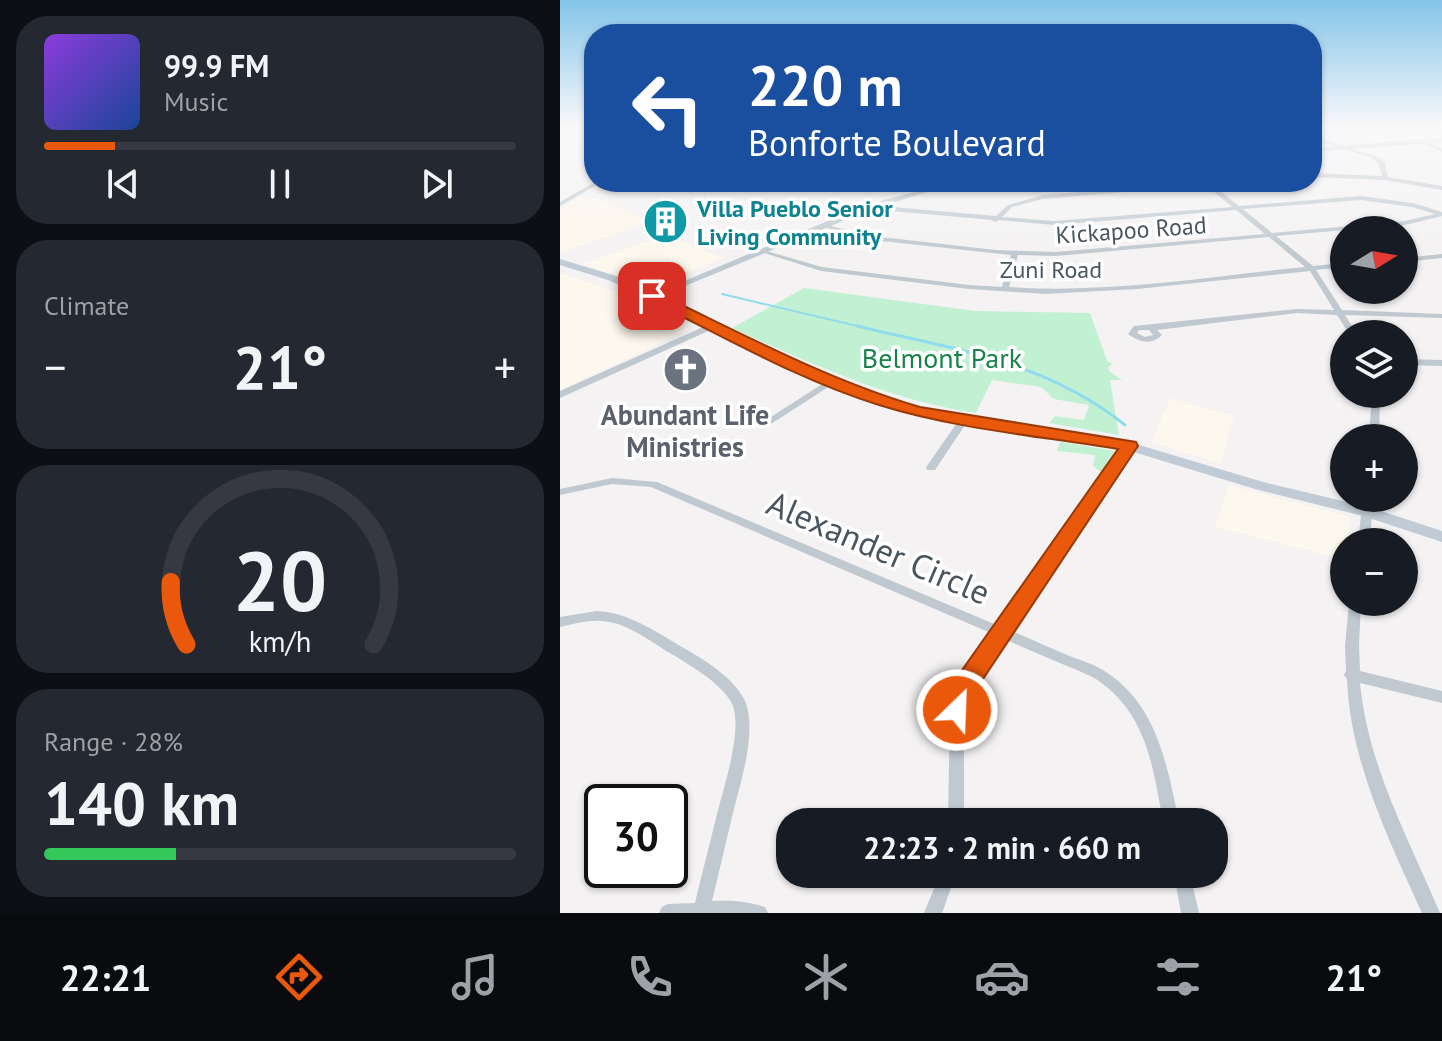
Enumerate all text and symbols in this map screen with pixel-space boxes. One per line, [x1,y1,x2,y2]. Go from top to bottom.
text: 99.9 FM [164,46,269,85]
text: 220 m [748,49,903,121]
icon: left [616,56,720,160]
text: Music [164,85,228,118]
text: Bonforte Boulevard [748,119,1046,166]
icon: previous [101,162,145,206]
icon: pause [258,162,302,206]
icon: next [415,162,459,206]
place label: Villa Pueblo Senior Living Community [696,193,893,252]
building icon: Villa Pueblo Senior Living Community [642,198,690,246]
street label: Kickapoo Road [1054,209,1208,251]
north arrow [1330,216,1418,304]
map controls [1330,216,1418,616]
street label: Zuni Road [1000,254,1102,285]
pin [618,262,686,330]
icon: arrive [630,274,674,318]
text: Climate [44,289,129,322]
button: layers [1330,320,1418,408]
text: 21° [233,328,327,406]
text: − [44,338,66,395]
text: + [494,338,516,395]
park label: Belmont Park [862,339,1023,376]
church icon: Abundant Life Ministries [661,346,709,394]
place label: Abundant Life Ministries [601,396,769,465]
button: + [1330,424,1418,512]
street label: Alexander Circle [761,480,997,614]
text: 20 [233,525,327,633]
button: − [1330,528,1418,616]
text: km/h [249,623,311,660]
position arrow [915,668,999,752]
text: Range · 28% [44,725,183,758]
text: 140 km [44,764,239,842]
speed limit sign: 30 [584,784,688,888]
text: 22:23 · 2 min · 660 m [863,828,1141,867]
icon: directions [271,949,327,1005]
icon: music [447,949,503,1005]
icon: phone [622,949,678,1005]
icon: climate [798,949,854,1005]
icon: car [974,949,1030,1005]
icon: filters [1150,949,1206,1005]
text: 22:21 [60,954,151,1001]
text: 21° [1325,954,1382,1001]

